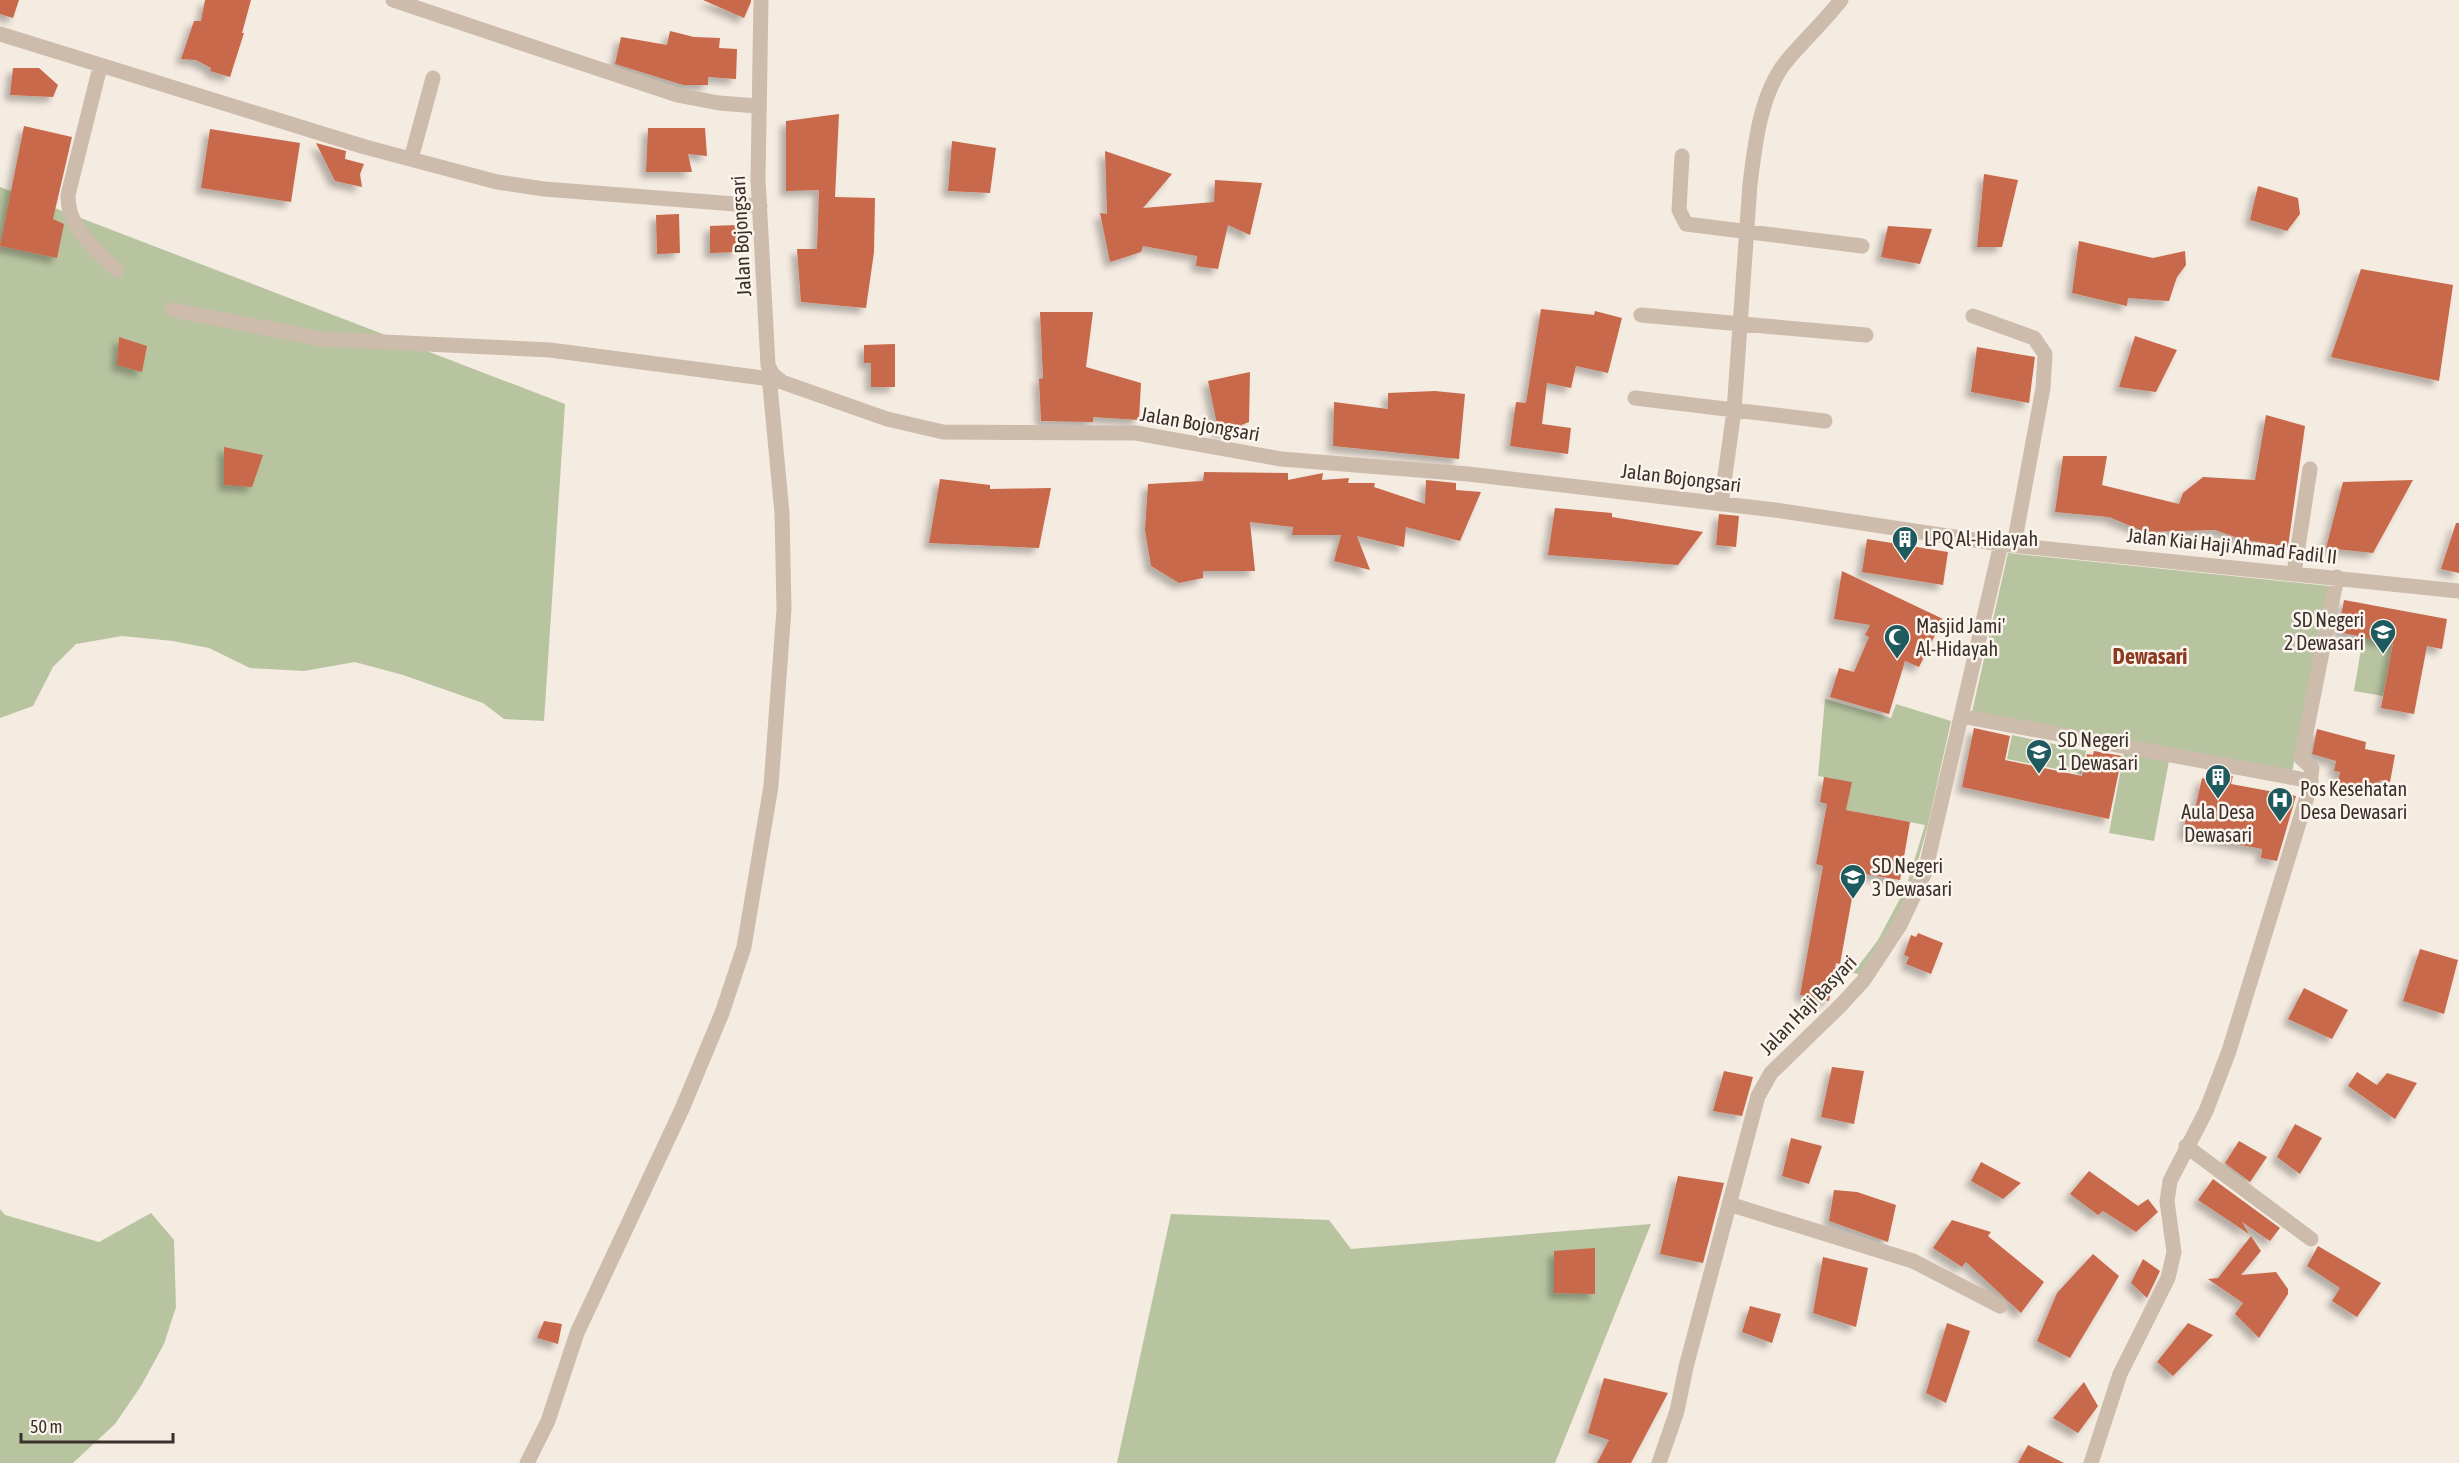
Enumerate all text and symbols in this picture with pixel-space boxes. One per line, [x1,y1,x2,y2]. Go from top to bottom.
street label: Jalan Bojongsari [726,175,755,297]
street label: Jalan Bojongsari [1139,402,1262,445]
street label: Jalan Bojongsari [1620,459,1742,496]
street label: Jalan Kiai Haji Ahmad Fadil II [2126,523,2338,568]
building icon: LPQ Al-Hidayah [1890,524,1920,562]
place label: LPQ Al-Hidayah [1924,527,2038,550]
place label: SD Negeri 2 Dewasari [2284,608,2364,654]
place label: Masjid Jami' Al-Hidayah [1916,614,2005,660]
school or university icon: SD Negeri 2 Dewasari [2368,617,2398,655]
mosque icon: Masjid Jami' Al-Hidayah [1882,622,1912,660]
district label: Dewasari [2113,643,2187,669]
place label: SD Negeri 1 Dewasari [2058,728,2138,774]
school or university icon: SD Negeri 1 Dewasari [2024,737,2054,775]
building icon: Aula Desa Dewasari [2203,762,2233,800]
place label: Pos Kesehatan Desa Dewasari [2300,777,2407,823]
hospital icon: Pos Kesehatan Desa Dewasari [2265,785,2295,823]
place label: Aula Desa Dewasari [2181,800,2255,846]
place label: SD Negeri 3 Dewasari [1872,854,1952,900]
school or university icon: SD Negeri 3 Dewasari [1838,862,1868,900]
street label: Jalan Haji Basyari [1754,950,1861,1059]
scale bar [21,1406,172,1444]
text: 50 m [30,1416,62,1437]

